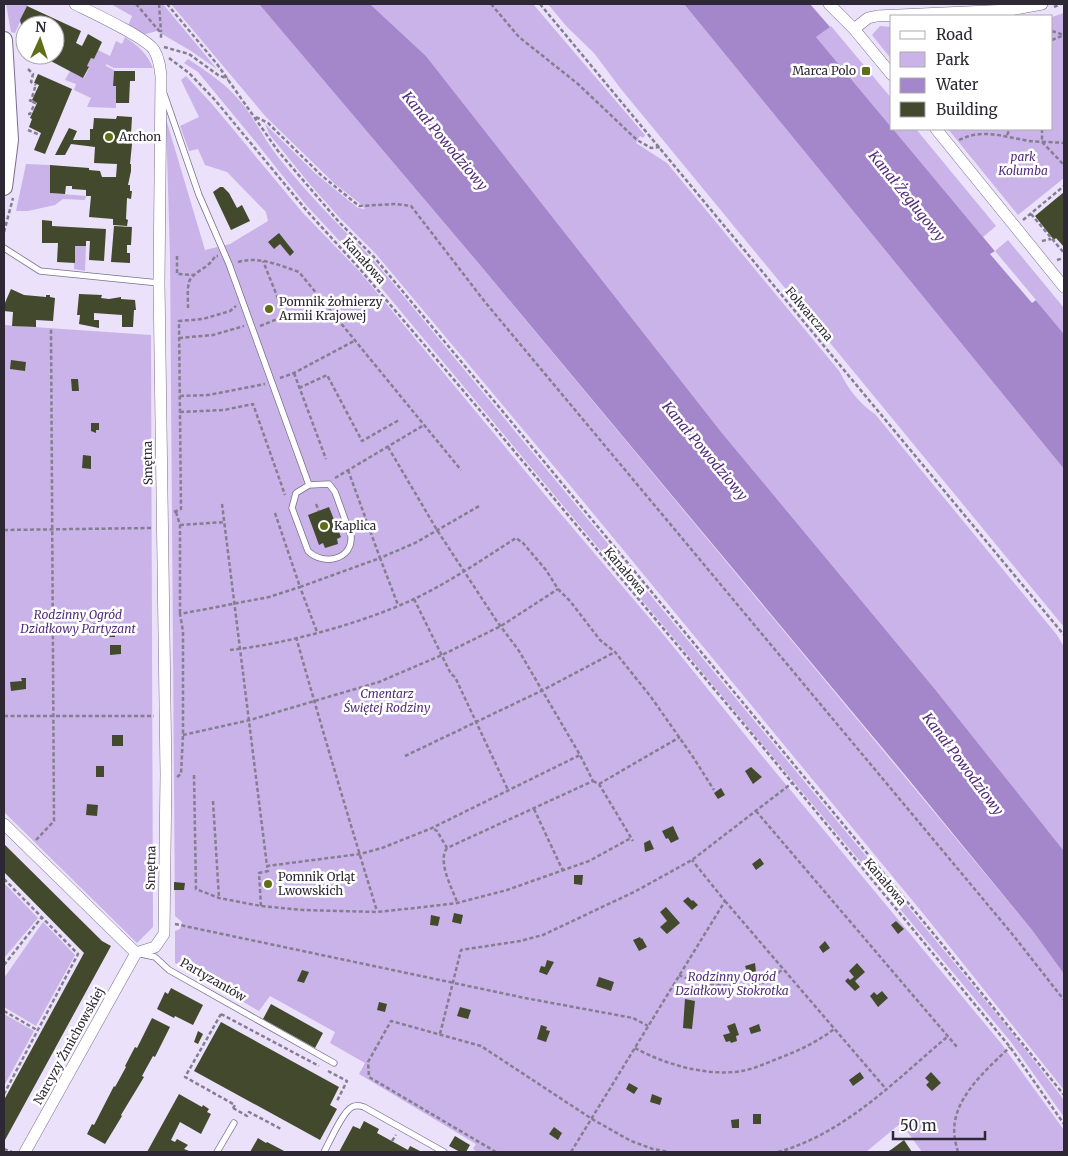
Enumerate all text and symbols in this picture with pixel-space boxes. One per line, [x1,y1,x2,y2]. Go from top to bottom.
north arrow [15,15,65,65]
legend [890,15,1053,130]
text: N [35,18,47,36]
text: Road [936,25,972,44]
text: Park [936,50,970,69]
place label: Marca Polo [792,63,856,78]
marker: Marca Polo [860,65,872,77]
text: Water [935,75,979,94]
water label: Kanał Powodziowy [398,87,492,194]
text: Building [936,100,998,119]
place label: Archon [118,129,161,144]
marker: Archon [103,131,115,143]
water label: Kanał Żeglugowy [864,146,949,245]
park label: park Kolumba [997,149,1048,178]
street label: Kanałowa [340,234,389,287]
street label: Folwarczna [782,284,837,344]
place label: Pomnik żołnierzy Armii Krajowej [278,294,383,323]
marker: Pomnik żołnierzy Armii Krajowej [263,303,275,315]
water label: Kanał Powodziowy [658,397,752,504]
street label: Smętna [140,440,155,485]
place label: Kaplica [334,518,377,533]
marker: Kaplica [318,520,330,532]
street label: Kanałowa [601,544,650,598]
park label: Rodzinny Ogród Działkowy Partyzant [19,607,137,636]
park label: Cmentarz Świętej Rodziny [344,686,431,715]
water label: Kanał Powodziowy [918,708,1008,819]
street label: Smętna [143,845,158,890]
street label: Kanałowa [861,855,910,909]
place label: Pomnik Orląt Lwowskich [278,869,355,898]
marker: Pomnik Orląt Lwowskich [262,878,274,890]
street label: Partyzantów [178,955,250,1005]
park label: Rodzinny Ogród Działkowy Stokrotka [674,969,789,998]
street label: Narcyzy Żmichowskiej [30,985,107,1107]
scale bar [893,1108,986,1140]
text: 50 m [900,1116,937,1135]

